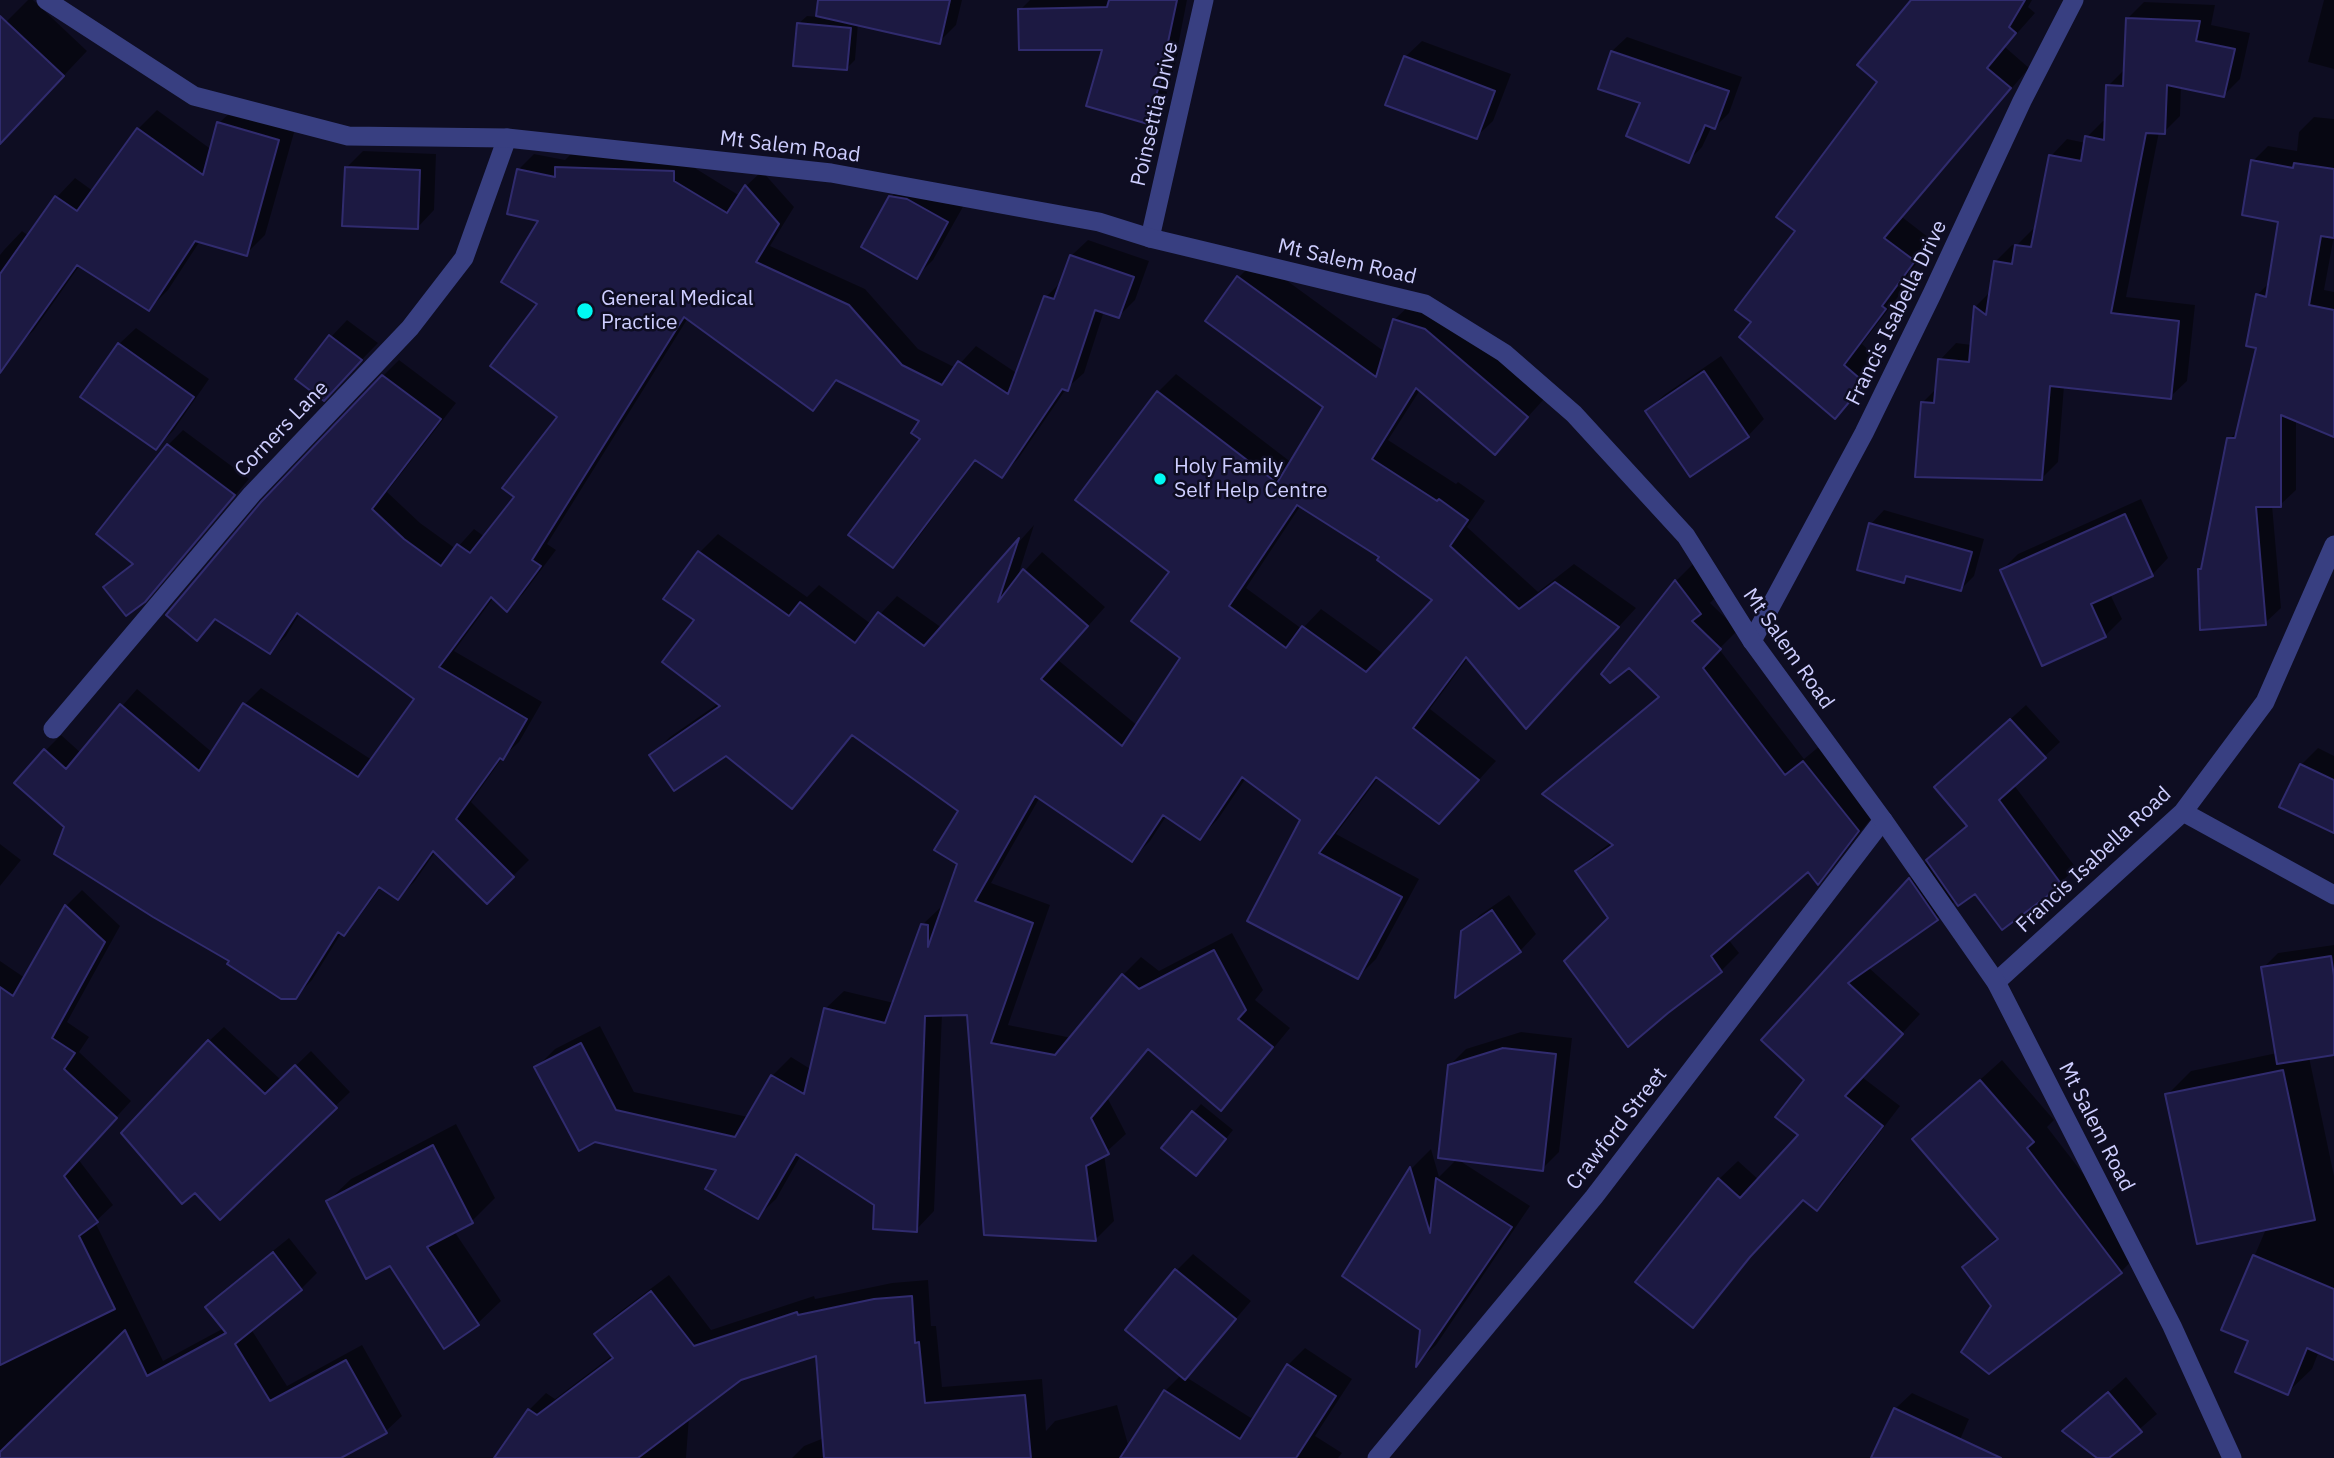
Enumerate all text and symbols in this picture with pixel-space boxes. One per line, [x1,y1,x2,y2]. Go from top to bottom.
street label: Poinsettia Drive [1126,39,1184,189]
street label: Mt Salem Road [718,126,862,168]
street label: Francis Isabella Drive [1841,216,1953,410]
street label: Mt Salem Road [1275,234,1419,290]
place label: General Medical Practice [601,286,754,336]
marker: General Medical Practice [575,301,595,321]
street label: Corners Lane [230,376,334,482]
place label: Holy Family Self Help Centre [1174,454,1327,504]
marker: Holy Family Self Help Centre [1152,471,1168,487]
street label: Mt Salem Road [1737,584,1839,714]
street label: Francis Isabella Road [2011,782,2177,938]
street label: Mt Salem Road [2053,1058,2139,1196]
street label: Crawford Street [1561,1063,1673,1195]

